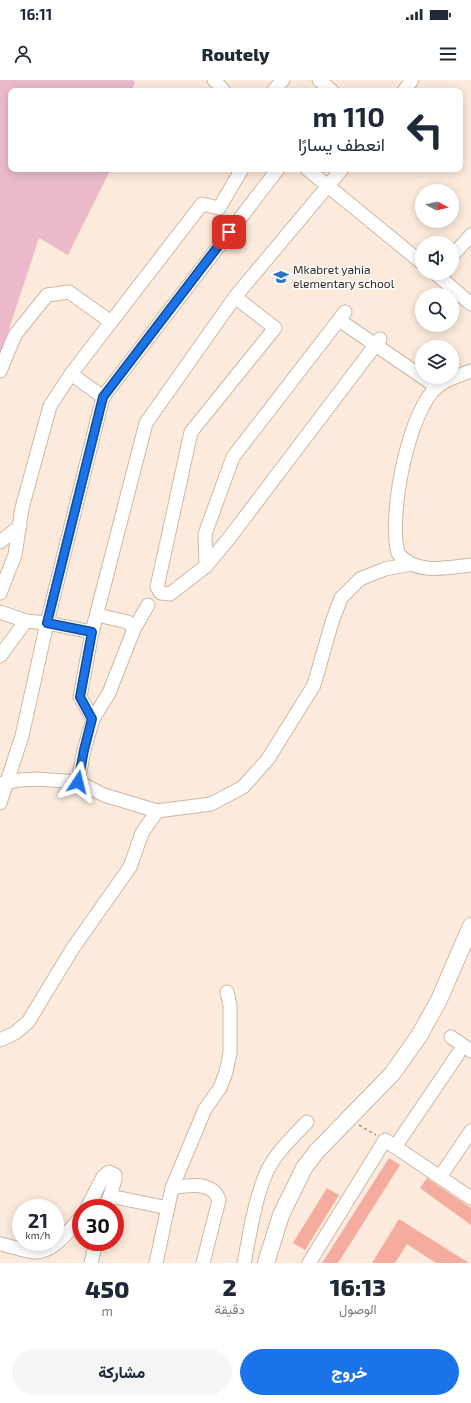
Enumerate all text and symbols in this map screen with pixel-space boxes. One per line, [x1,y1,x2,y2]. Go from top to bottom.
text: 16:11 [20,5,52,23]
icon: person [12,43,34,65]
text: Routely [202,43,269,65]
icon: menu [437,43,459,65]
text: 110 m [312,99,385,133]
icon: left [399,104,451,156]
text: انعطف يسارًا [298,133,385,155]
north arrow [415,184,459,228]
map controls [415,184,459,384]
pin [212,215,246,249]
icon: arrive [218,221,240,243]
button: sound [415,236,459,280]
place label: Mkabret yahia elementary school [293,262,395,290]
school or university icon: Mkabret yahia elementary school [272,268,290,286]
button: search [415,288,459,332]
button: layers [415,340,459,384]
position arrow [57,761,99,803]
speed limit sign: 30 [72,1199,124,1251]
text: 21 [28,1208,48,1232]
text: km/h [26,1229,50,1241]
text: 2 [223,1272,237,1301]
text: 16:13 [330,1272,386,1301]
text: 450 [85,1274,130,1303]
text: دقيقة [215,1301,245,1317]
text: الوصول [339,1301,377,1317]
text: m [102,1303,113,1319]
button: مشاركة [12,1349,232,1395]
button: خروج [240,1349,459,1395]

